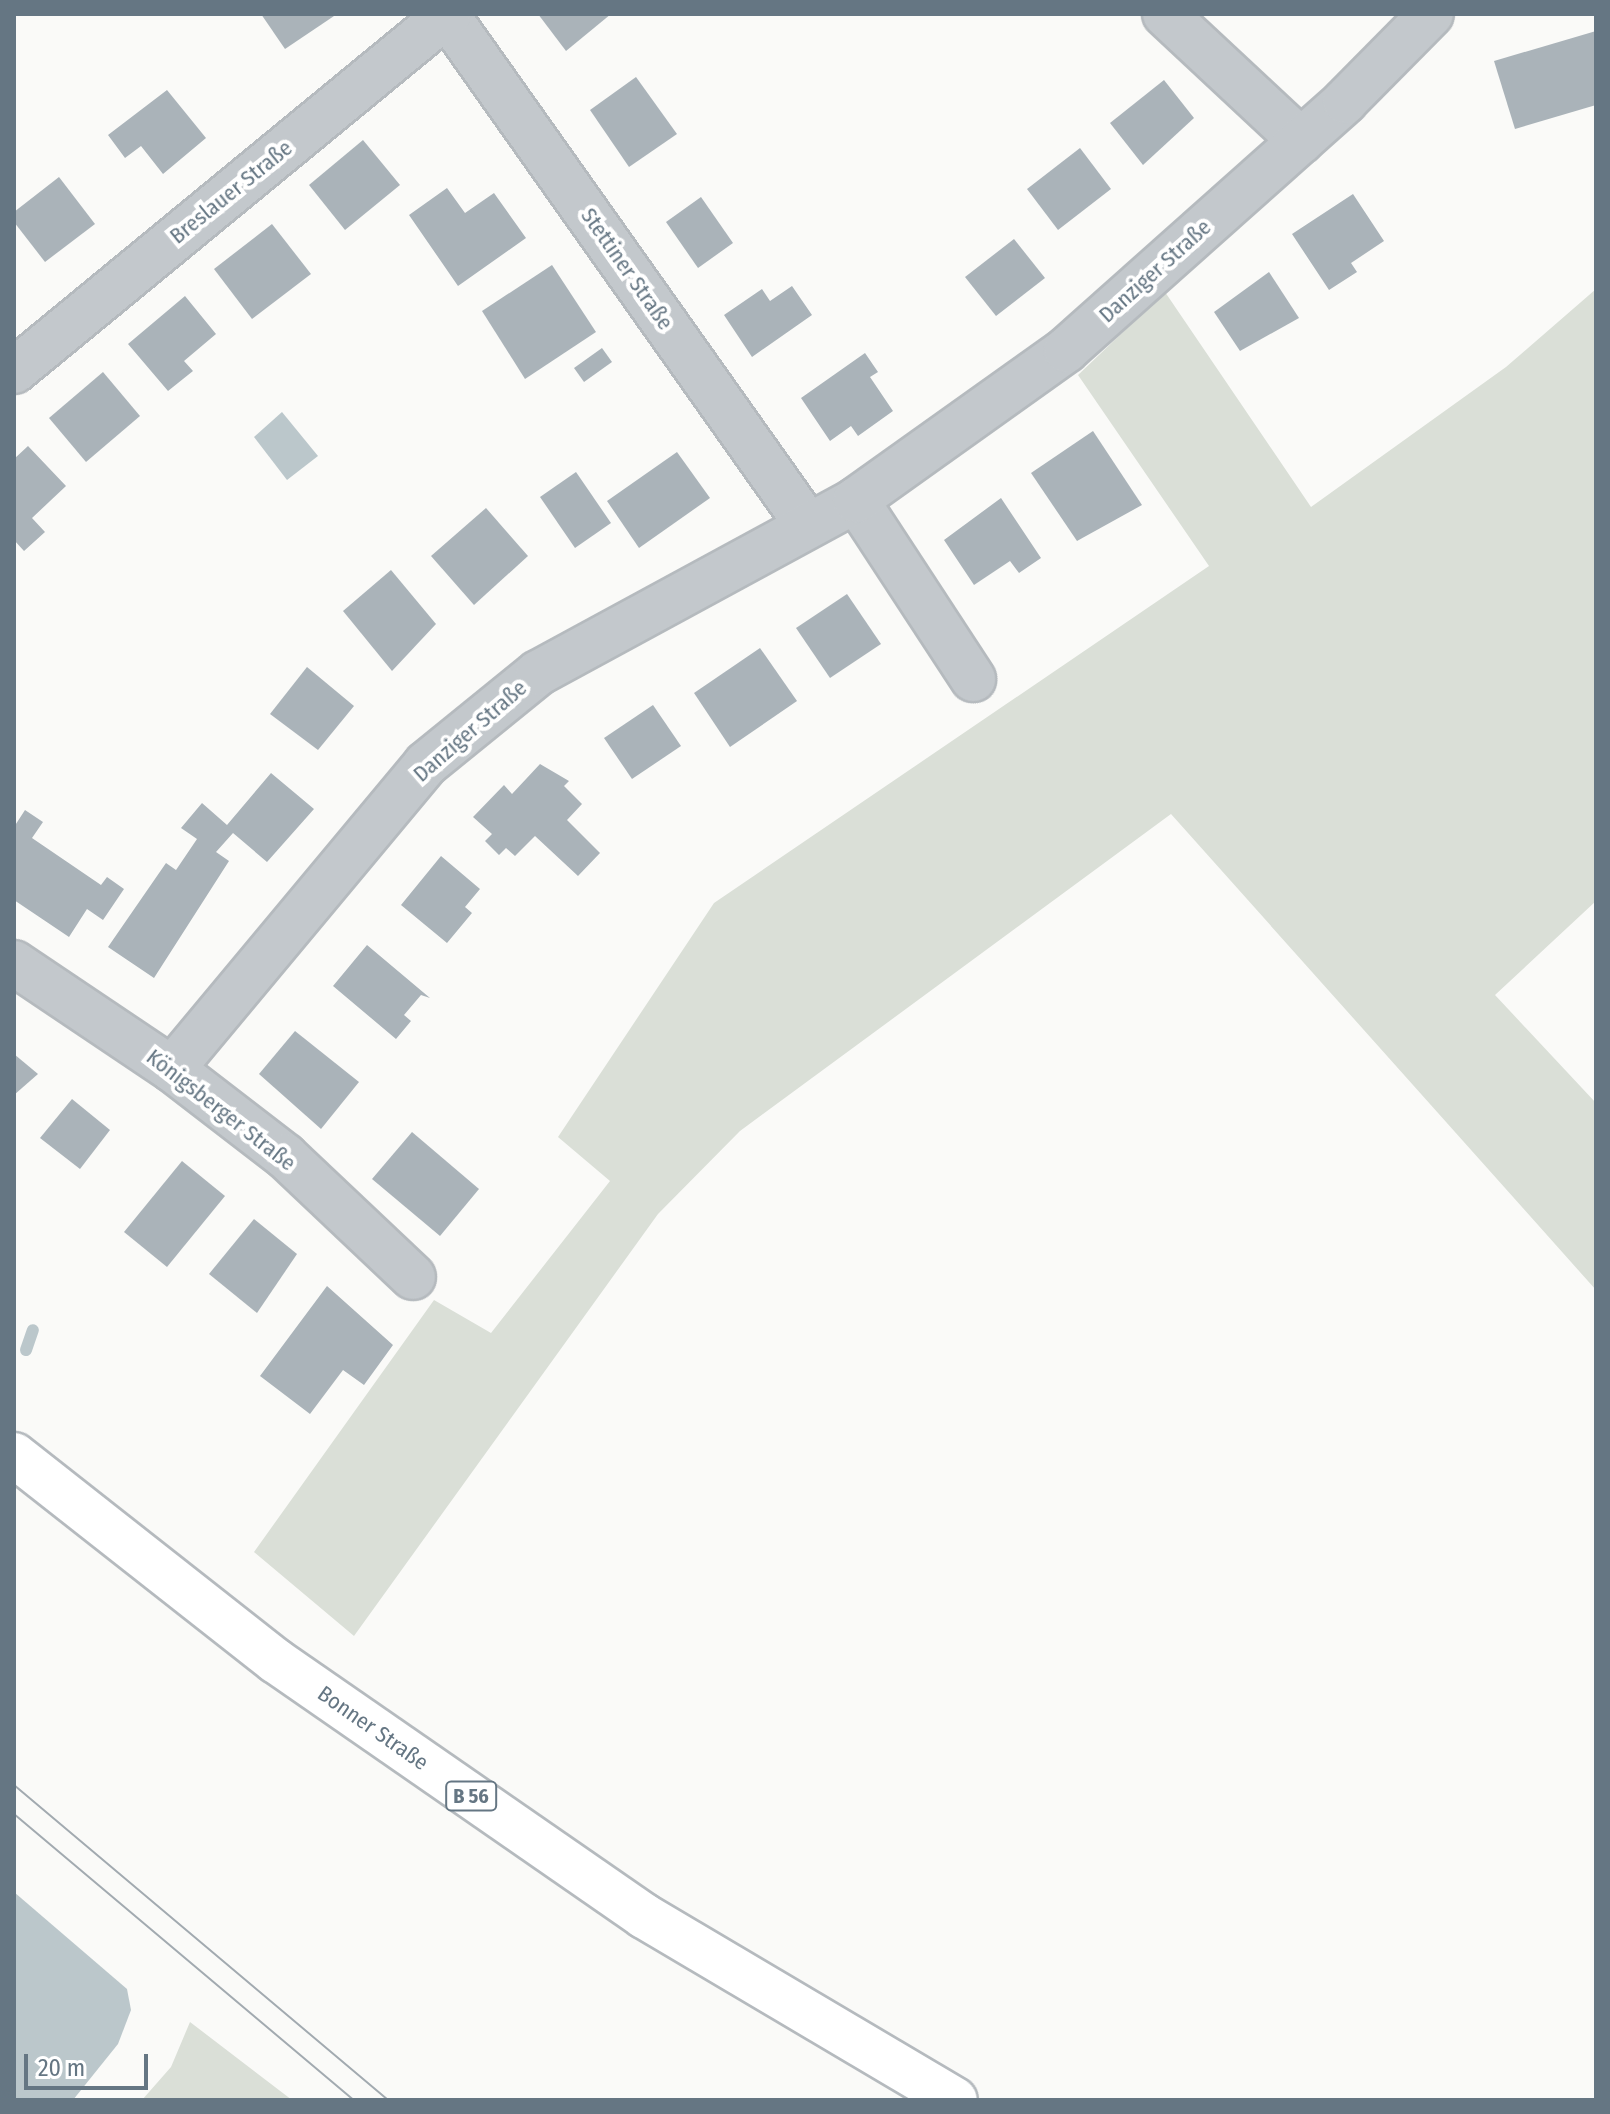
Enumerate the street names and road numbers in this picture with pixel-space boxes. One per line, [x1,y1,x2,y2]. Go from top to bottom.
street label: Breslauer Straße [165,135,297,249]
street label: Stettiner Straße [575,203,679,335]
street label: Danziger Straße [1094,214,1216,328]
street label: Danziger Straße [408,675,532,787]
street label: Königsberger Straße [141,1044,301,1176]
street label: Bonner Straße [313,1680,433,1776]
road number: B 56 [445,1780,497,1812]

